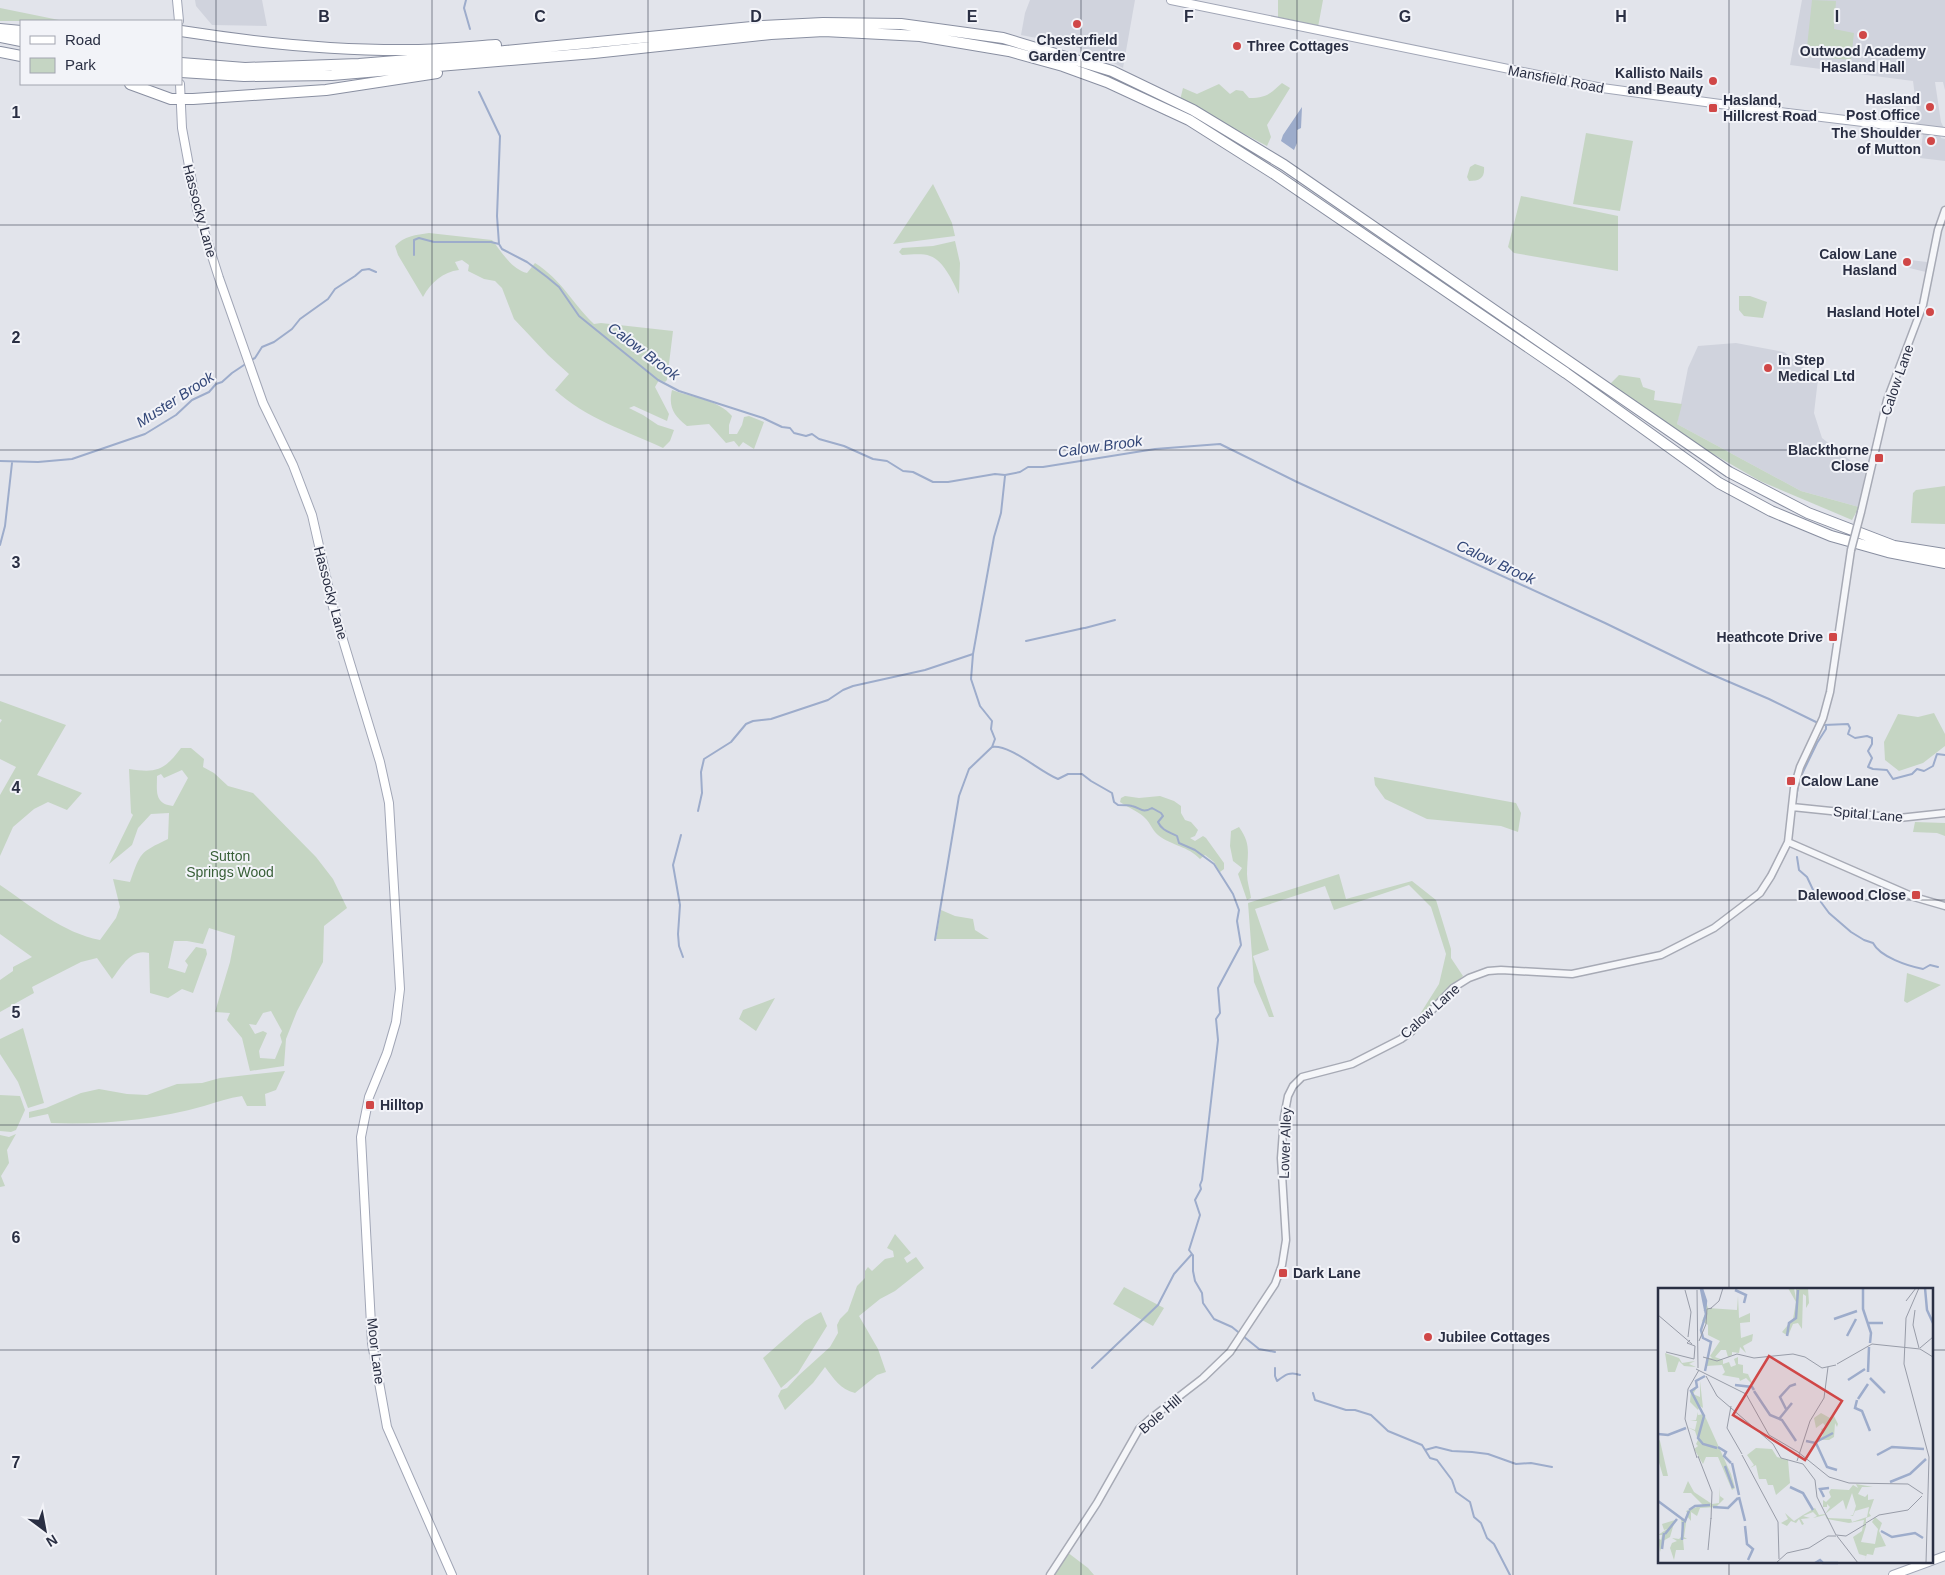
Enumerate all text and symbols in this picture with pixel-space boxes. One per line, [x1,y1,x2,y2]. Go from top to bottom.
text: B [318,8,330,25]
text: C [534,8,546,25]
text: D [750,8,762,25]
text: E [967,8,978,25]
text: F [1184,8,1194,25]
text: G [1399,8,1411,25]
text: H [1615,8,1627,25]
text: I [1835,8,1839,25]
marker: Chesterfield Garden Centre [1071,18,1083,30]
legend [20,20,182,85]
marker: Outwood Academy Hasland Hall [1857,29,1869,41]
text: Road [65,31,101,48]
place label: Chesterfield Garden Centre [1028,32,1126,64]
place label: Three Cottages [1247,38,1349,54]
marker: Three Cottages [1231,40,1243,52]
place label: Outwood Academy Hasland Hall [1800,43,1926,75]
text: Park [65,56,96,73]
street label: Mansfield Road [1507,62,1605,96]
place label: Kallisto Nails and Beauty [1615,65,1703,97]
marker: Kallisto Nails and Beauty [1707,75,1719,87]
place label: Hasland Post Office [1846,91,1920,123]
place label: Hasland, Hillcrest Road [1723,92,1817,124]
marker: Hasland Post Office [1924,101,1936,113]
marker: Hasland, Hillcrest Road [1707,102,1719,114]
text: 1 [12,104,21,121]
place label: The Shoulder of Mutton [1832,125,1922,157]
marker: The Shoulder of Mutton [1925,135,1937,147]
street label: Hassocky Lane [180,163,220,260]
place label: Calow Lane Hasland [1819,246,1897,278]
marker: Calow Lane Hasland [1901,256,1913,268]
place label: Hasland Hotel [1827,304,1920,320]
marker: Hasland Hotel [1924,306,1936,318]
water label: Calow Brook [605,319,684,384]
text: 2 [12,329,21,346]
street label: Calow Lane [1877,342,1917,418]
place label: In Step Medical Ltd [1778,352,1855,384]
marker: In Step Medical Ltd [1762,362,1774,374]
water label: Muster Brook [133,367,218,430]
water label: Calow Brook [1057,431,1145,460]
place label: Blackthorne Close [1788,442,1869,474]
marker: Blackthorne Close [1873,452,1885,464]
water label: Calow Brook [1454,536,1539,588]
street label: Hassocky Lane [311,545,351,642]
text: 3 [12,554,21,571]
place label: Heathcote Drive [1716,629,1823,645]
marker: Heathcote Drive [1827,631,1839,643]
place label: Calow Lane [1801,773,1879,789]
marker: Calow Lane [1785,775,1797,787]
text: 4 [12,779,21,796]
street label: Spital Lane [1832,803,1904,825]
park label: Sutton Springs Wood [186,848,274,880]
place label: Dalewood Close [1798,887,1906,903]
marker: Dalewood Close [1910,889,1922,901]
street label: Calow Lane [1397,980,1463,1042]
text: 5 [12,1004,21,1021]
place label: Hilltop [380,1097,424,1113]
marker: Hilltop [364,1099,376,1111]
street label: Lower Alley [1276,1107,1294,1179]
text: 6 [12,1229,21,1246]
place label: Dark Lane [1293,1265,1361,1281]
marker: Dark Lane [1277,1267,1289,1279]
inset map [1658,1288,1932,1562]
street label: Moor Lane [364,1317,388,1385]
place label: Jubilee Cottages [1438,1329,1550,1345]
marker: Jubilee Cottages [1422,1331,1434,1343]
street label: Bole Hill [1135,1391,1185,1437]
text: 7 [12,1454,21,1471]
north arrow [20,1505,70,1555]
text: N [43,1532,60,1550]

